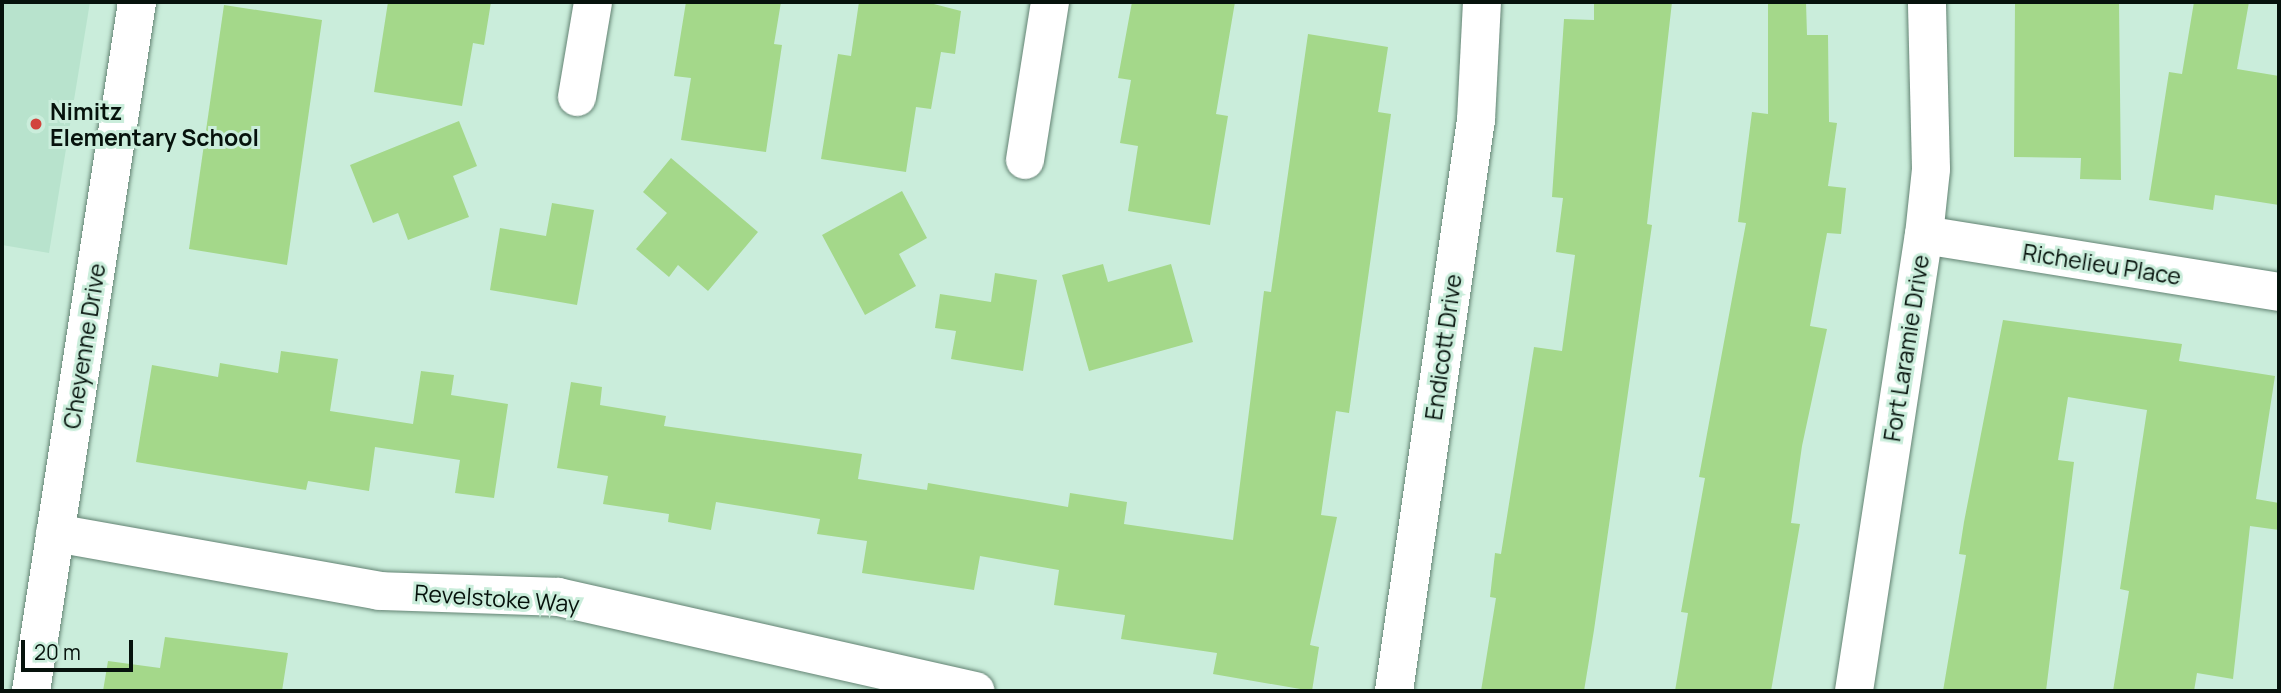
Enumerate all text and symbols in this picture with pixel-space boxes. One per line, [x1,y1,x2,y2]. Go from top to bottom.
place label: Nimitz Elementary School [50,97,259,151]
marker: Nimitz Elementary School [28,116,44,132]
street label: Richelieu Place [2021,238,2183,290]
street label: Fort Laramie Drive [1878,253,1934,443]
street label: Cheyenne Drive [57,261,111,431]
street label: Endicott Drive [1419,272,1467,422]
street label: Revelstoke Way [413,578,581,618]
scale bar [24,626,136,670]
text: 20 m [34,638,81,666]

